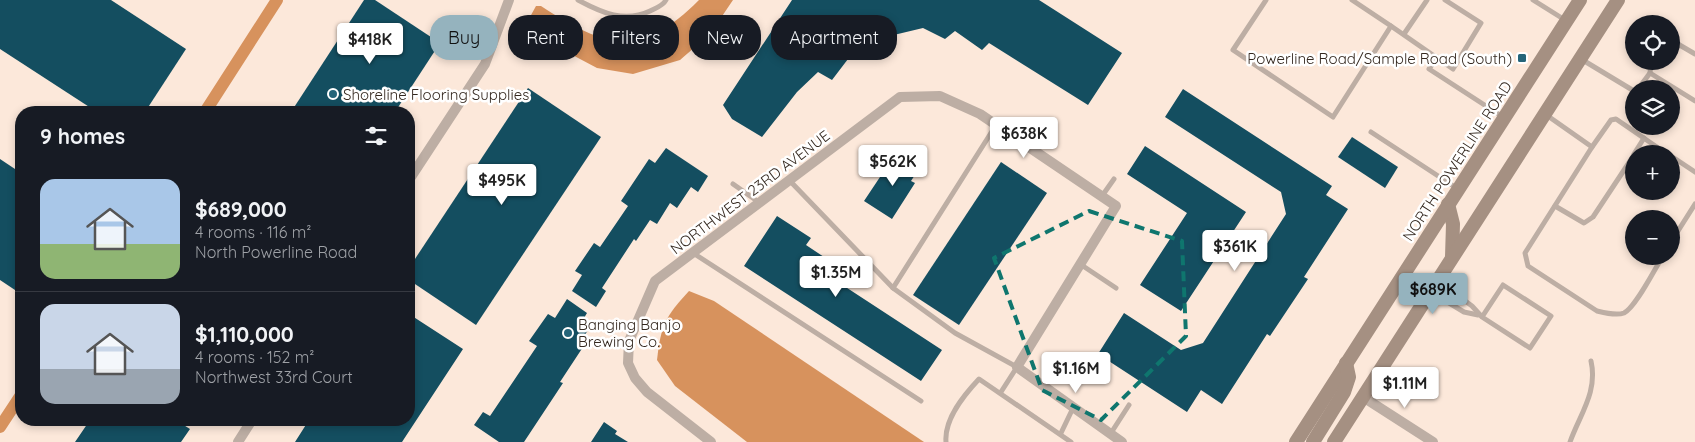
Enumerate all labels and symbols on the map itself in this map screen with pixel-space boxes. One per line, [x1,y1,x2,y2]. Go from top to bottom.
pin: $418K [335,22,405,65]
place label: Powerline Road/Sample Road (South) [1247,49,1512,68]
marker: Powerline Road/Sample Road (South) [1516,52,1528,64]
street label: NORTH POWERLINE ROAD [1398,77,1516,244]
place label: Shoreline Flooring Supplies [343,85,529,104]
marker: Shoreline Flooring Supplies [327,88,339,100]
pin: $638K [989,116,1059,159]
street label: NORTHWEST 23RD AVENUE [667,126,833,258]
pin: $562K [858,144,928,187]
pin: $495K [467,164,537,206]
pin: $361K [1200,230,1270,272]
pin: $1.35M [795,256,877,298]
pin: $689K [1398,272,1468,315]
place label: Banging Banjo Brewing Co. [578,315,681,351]
marker: Banging Banjo Brewing Co. [562,327,574,339]
pin: $1.16M [1035,352,1117,394]
pin: $1.11M [1364,366,1446,409]

